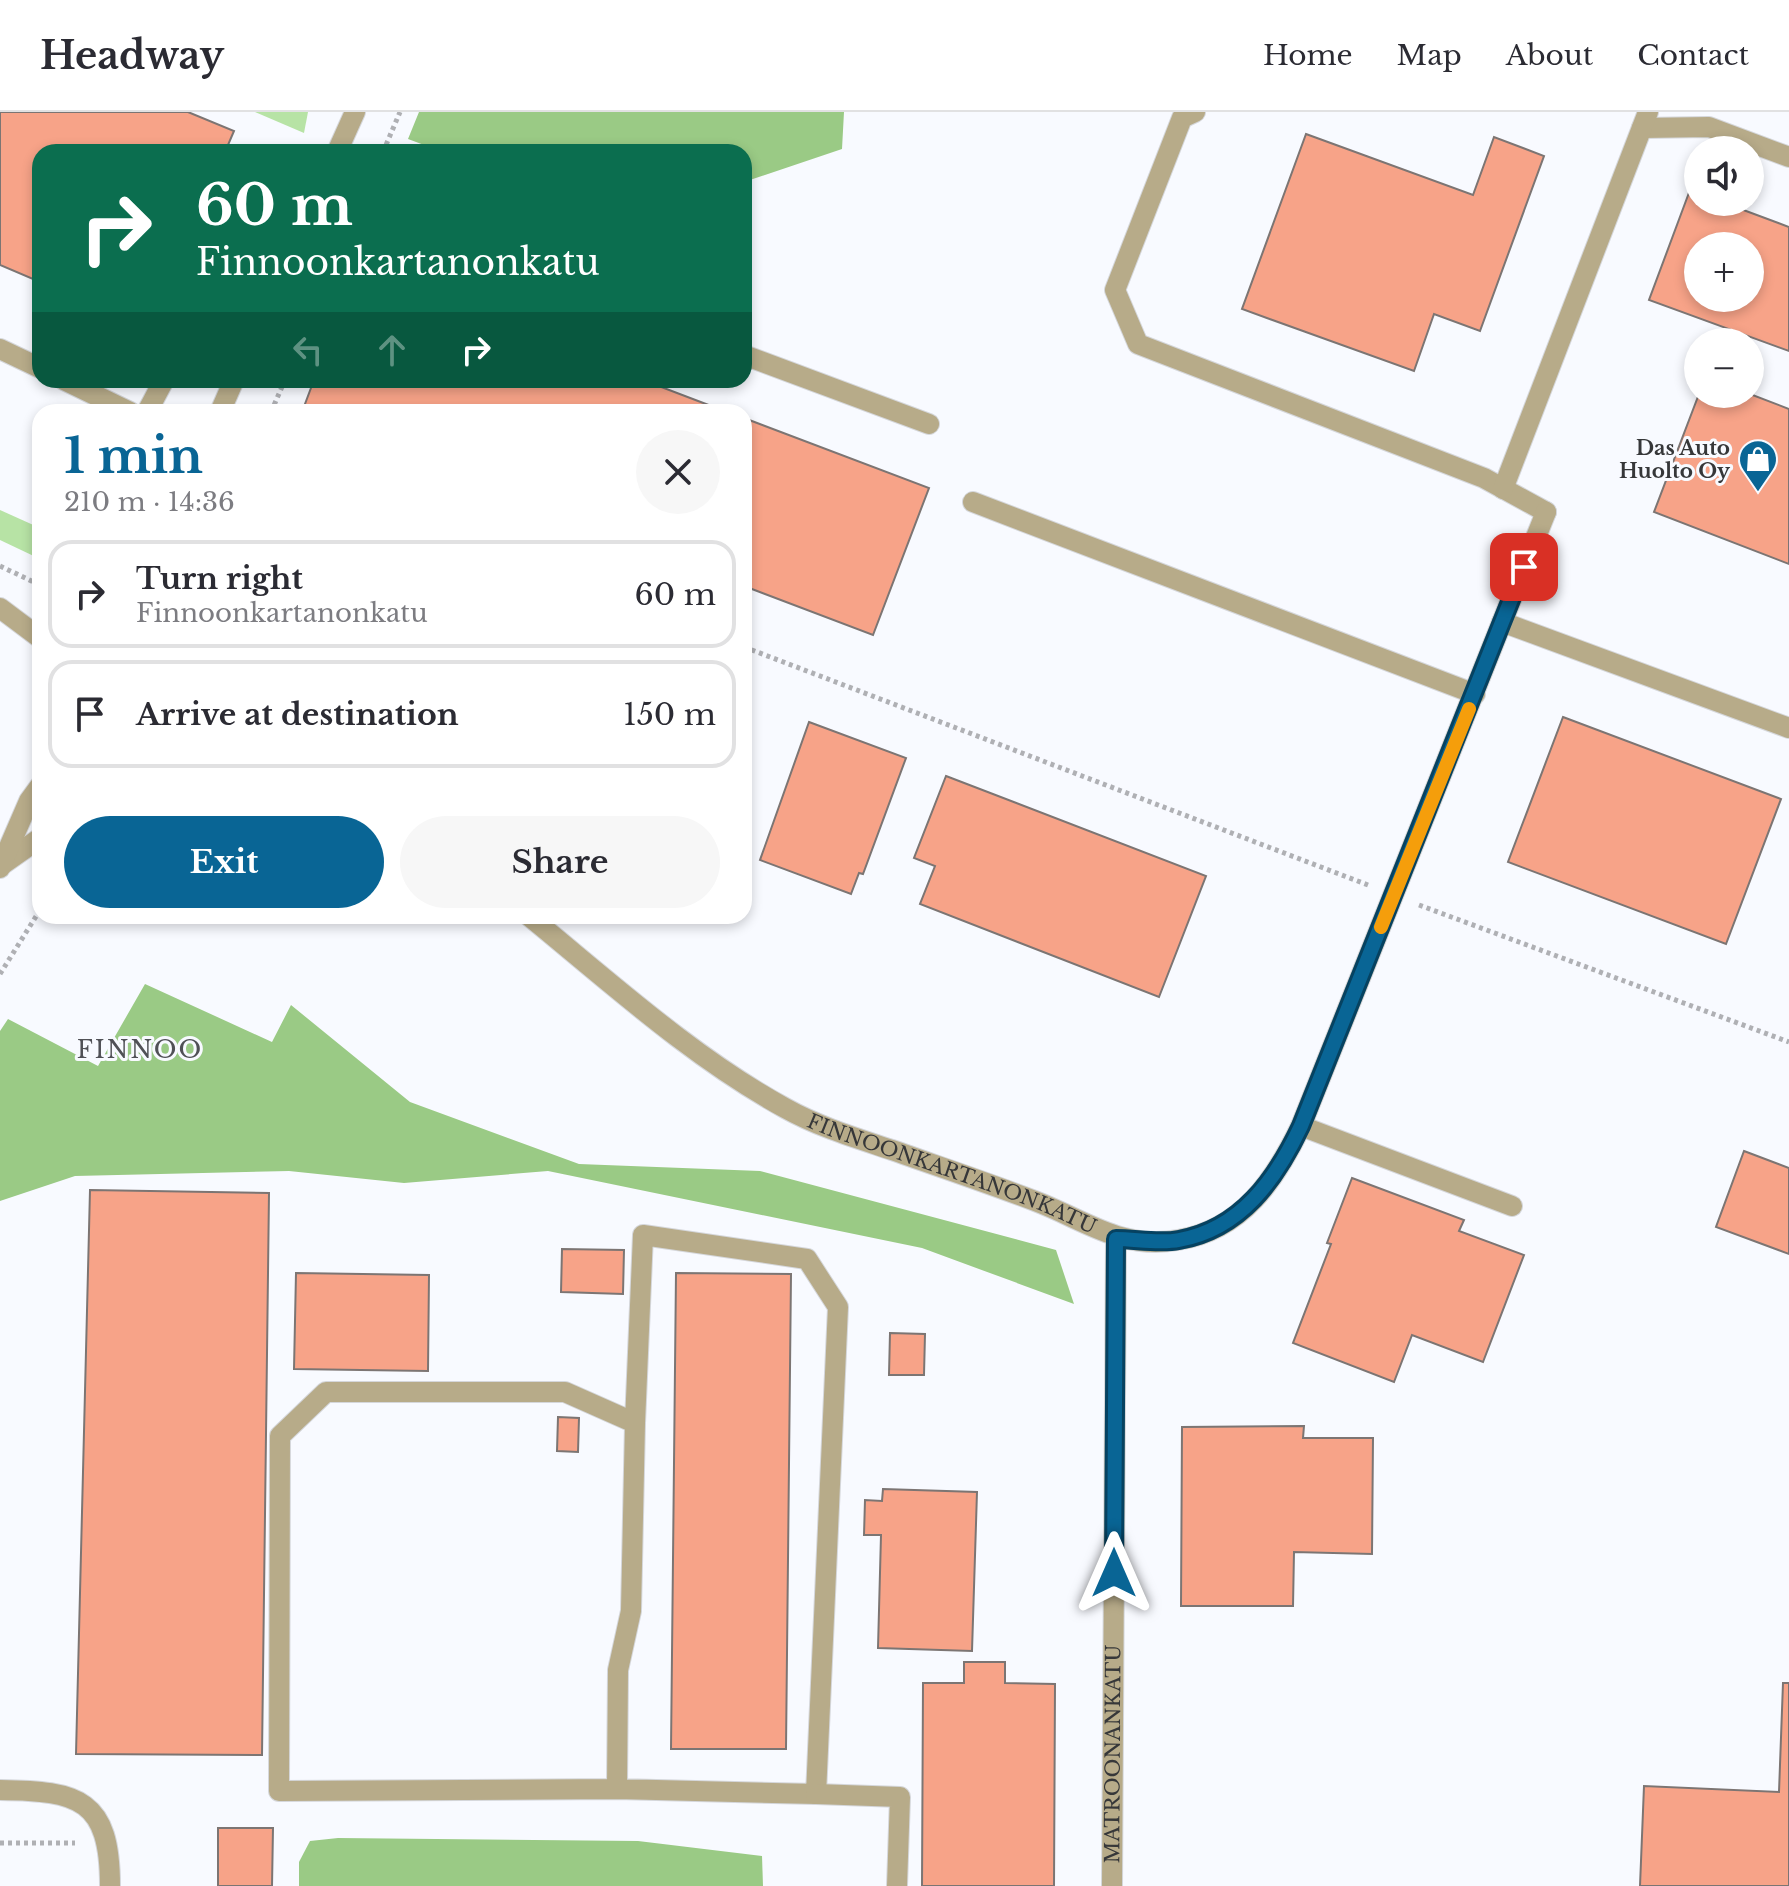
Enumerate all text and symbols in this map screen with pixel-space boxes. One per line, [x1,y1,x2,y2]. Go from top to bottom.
text: Headway [40,32,224,79]
text: Home [1263,38,1353,73]
text: Map [1397,38,1462,73]
text: About [1506,38,1593,73]
text: Contact [1637,38,1749,73]
map controls [1684,136,1764,408]
button: sound [1684,136,1764,216]
text: 60 m [196,171,353,240]
icon: right [64,176,168,280]
button: + [1684,232,1764,312]
text: Finnoonkartanonkatu [196,240,600,285]
icon: left [286,328,330,372]
icon: ahead [370,328,414,372]
icon: right [454,328,498,372]
button: − [1684,328,1764,408]
text: 1 min [64,426,203,486]
button: close [636,430,720,514]
place label: Das Auto Huolto Oy [1619,436,1731,483]
shop icon: Das Auto Huolto Oy [1737,438,1779,493]
text: 210 m · 14:36 [64,486,235,518]
pin [1490,533,1558,601]
icon: arrive [1502,545,1546,589]
text: Turn right [136,560,303,597]
icon: right [68,572,112,616]
text: 60 m [634,576,716,613]
text: Finnoonkartanonkatu [136,597,428,629]
icon: arrive [68,692,112,736]
text: Arrive at destination [136,696,459,733]
text: 150 m [623,696,716,733]
button: Exit [64,816,384,908]
button: Share [400,816,720,908]
district label: FINNOO [77,1035,203,1064]
street label: FINNOONKARTANONKATU [804,1109,1100,1239]
position arrow [1072,1531,1156,1615]
street label: MATROONANKATU [1100,1644,1125,1864]

